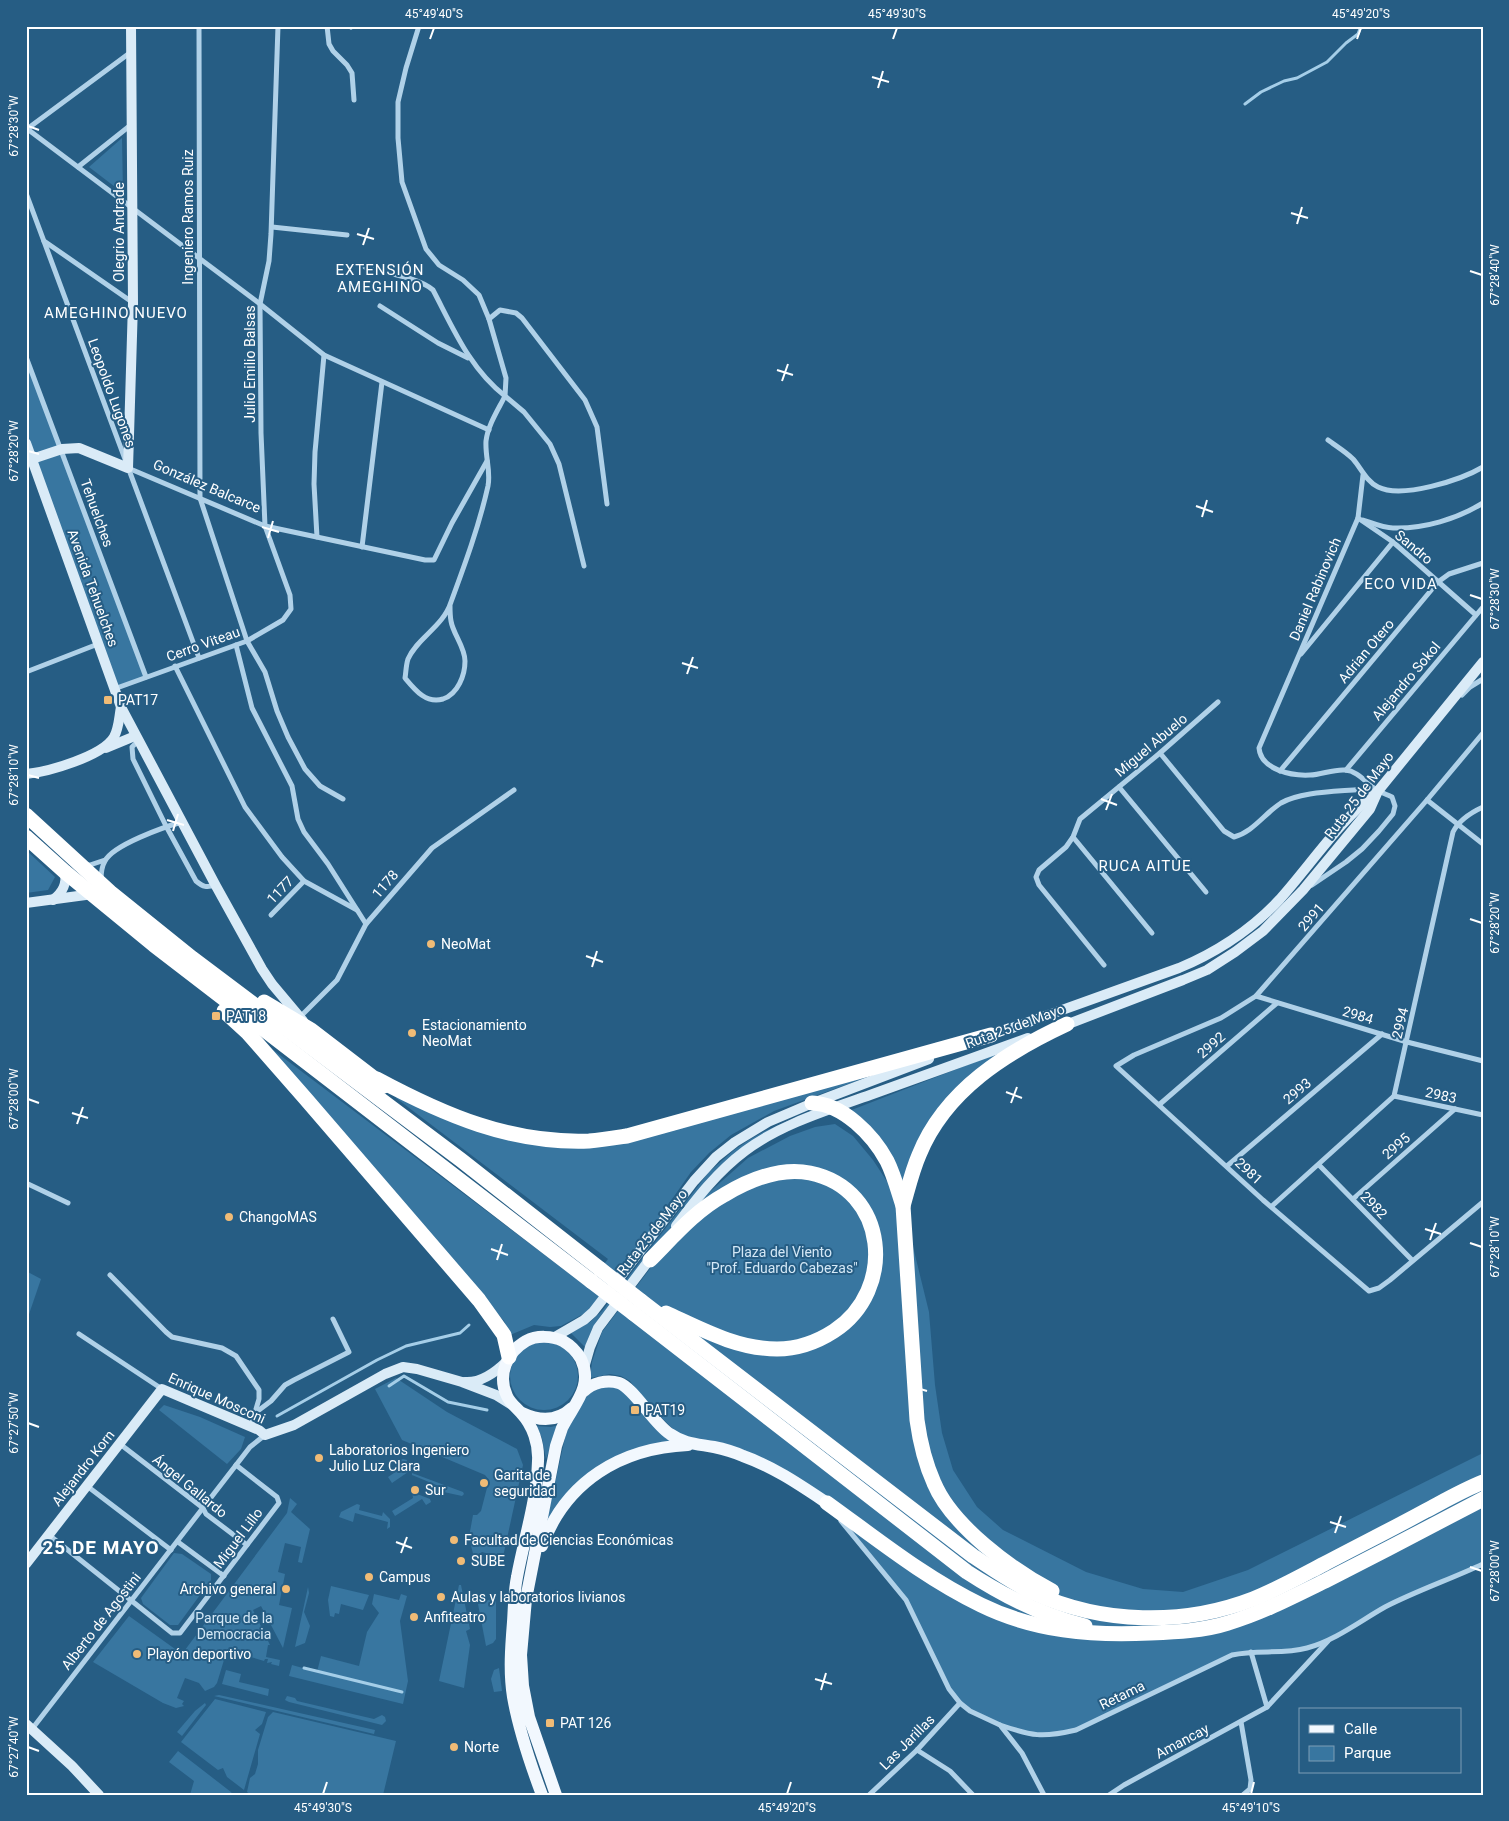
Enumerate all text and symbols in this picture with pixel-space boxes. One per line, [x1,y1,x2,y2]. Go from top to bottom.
text: 45°49'40"S [405,7,463,21]
text: 45°49'30"S [868,7,926,21]
text: 45°49'20"S [1332,7,1390,21]
text: 67°28'30"W [7,95,21,157]
street label: Ingeniero Ramos Ruiz [180,149,196,285]
street label: Olegrio Andrade [111,182,127,282]
text: 67°28'40"W [1488,244,1502,306]
district label: EXTENSIÓN AMEGHINO [335,261,425,296]
district label: AMEGHINO NUEVO [44,304,188,322]
street label: Julio Emilio Balsas [242,305,258,423]
street label: Leopoldo Lugones [85,336,139,450]
text: 67°28'20"W [7,420,21,482]
street label: González Balcarce [151,456,263,516]
street label: Tehuelches [77,477,117,549]
street label: Avenida Tehuelches [64,527,122,649]
street label: Sandro [1392,527,1436,567]
street label: Daniel Rabinovich [1286,535,1344,643]
text: 67°28'30"W [1488,568,1502,630]
district label: ECO VIDA [1364,575,1438,593]
street label: Adrian Otero [1335,616,1397,686]
street label: Cerro Viteau [164,623,242,665]
street label: Alejandro Sokol [1369,639,1443,723]
place label: PAT17 [118,692,158,708]
marker: PAT17 [102,694,114,706]
street label: Miguel Abuelo [1112,710,1190,780]
text: 67°28'10"W [7,744,21,806]
street label: Ruta 25 de Mayo [1321,749,1397,841]
district label: RUCA AITUE [1098,857,1192,875]
street label: 1178 [369,867,401,901]
street label: 1177 [263,873,297,907]
text: 67°28'20"W [1488,892,1502,954]
street label: 2991 [1295,900,1327,934]
place label: NeoMat [441,936,491,952]
marker: NeoMat [425,938,437,950]
street label: Ruta 25 de Mayo [963,1001,1067,1051]
street label: 2984 [1341,1003,1376,1027]
street label: 2994 [1389,1006,1411,1040]
place label: PAT18 [226,1008,266,1024]
marker: PAT18 [210,1010,222,1022]
place label: Estacionamiento NeoMat [422,1017,527,1049]
marker: Estacionamiento NeoMat [406,1027,418,1039]
street label: 2992 [1194,1029,1228,1061]
text: 67°28'00"W [7,1068,21,1130]
street label: 2993 [1280,1075,1314,1107]
street label: 2983 [1424,1084,1458,1106]
street label: 2995 [1379,1130,1413,1162]
street label: 2981 [1232,1154,1266,1188]
street label: Ruta 25 de Mayo [614,1186,690,1278]
street label: 2982 [1357,1188,1391,1222]
place label: ChangoMAS [239,1209,317,1225]
marker: ChangoMAS [223,1211,235,1223]
text: 67°28'10"W [1488,1216,1502,1278]
park label: Plaza del Viento "Prof. Eduardo Cabezas" [706,1244,858,1276]
street label: Enrique Mosconi [166,1369,268,1427]
text: 67°27'50"W [7,1392,21,1454]
place label: PAT19 [645,1402,685,1418]
marker: PAT19 [629,1404,641,1416]
street label: Alejandro Korn [48,1427,118,1509]
place label: Laboratorios Ingeniero Julio Luz Clara [329,1442,469,1474]
street label: Ángel Gallardo [150,1450,231,1521]
marker: Laboratorios Ingeniero Julio Luz Clara [313,1452,325,1464]
place label: Garita de seguridad [494,1467,556,1499]
marker: Garita de seguridad [478,1477,490,1489]
place label: Sur [425,1482,446,1498]
marker: Sur [409,1484,421,1496]
street label: Miguel Lillo [210,1505,266,1571]
place label: Facultad de Ciencias Económicas [464,1532,673,1548]
marker: Facultad de Ciencias Económicas [448,1534,460,1546]
district label: 25 DE MAYO [42,1536,160,1559]
text: 67°28'00"W [1488,1540,1502,1602]
place label: SUBE [471,1553,505,1569]
marker: SUBE [455,1555,467,1567]
street label: Alberto de Agostini [58,1569,144,1673]
place label: Campus [379,1569,431,1585]
marker: Campus [363,1571,375,1583]
place label: Archivo general [180,1581,276,1597]
marker: Archivo general [280,1583,292,1595]
place label: Aulas y laboratorios livianos [451,1589,625,1605]
marker: Aulas y laboratorios livianos [435,1591,447,1603]
place label: Anfiteatro [424,1609,485,1625]
park label: Parque de la Democracia [195,1610,273,1642]
marker: Anfiteatro [408,1611,420,1623]
place label: Playón deportivo [147,1646,251,1662]
marker: Playón deportivo [131,1648,143,1660]
street label: Retama [1097,1677,1147,1713]
legend [1299,1708,1462,1774]
street label: Las Jarillas [876,1711,938,1773]
place label: PAT 126 [560,1715,611,1731]
text: 67°27'40"W [7,1716,21,1778]
marker: PAT 126 [544,1717,556,1729]
street label: Amancay [1153,1720,1212,1762]
text: Calle [1344,1720,1377,1738]
place label: Norte [464,1739,499,1755]
marker: Norte [448,1741,460,1753]
text: Parque [1344,1744,1391,1762]
text: 45°49'30"S [294,1801,352,1815]
text: 45°49'20"S [758,1801,816,1815]
text: 45°49'10"S [1222,1801,1280,1815]

